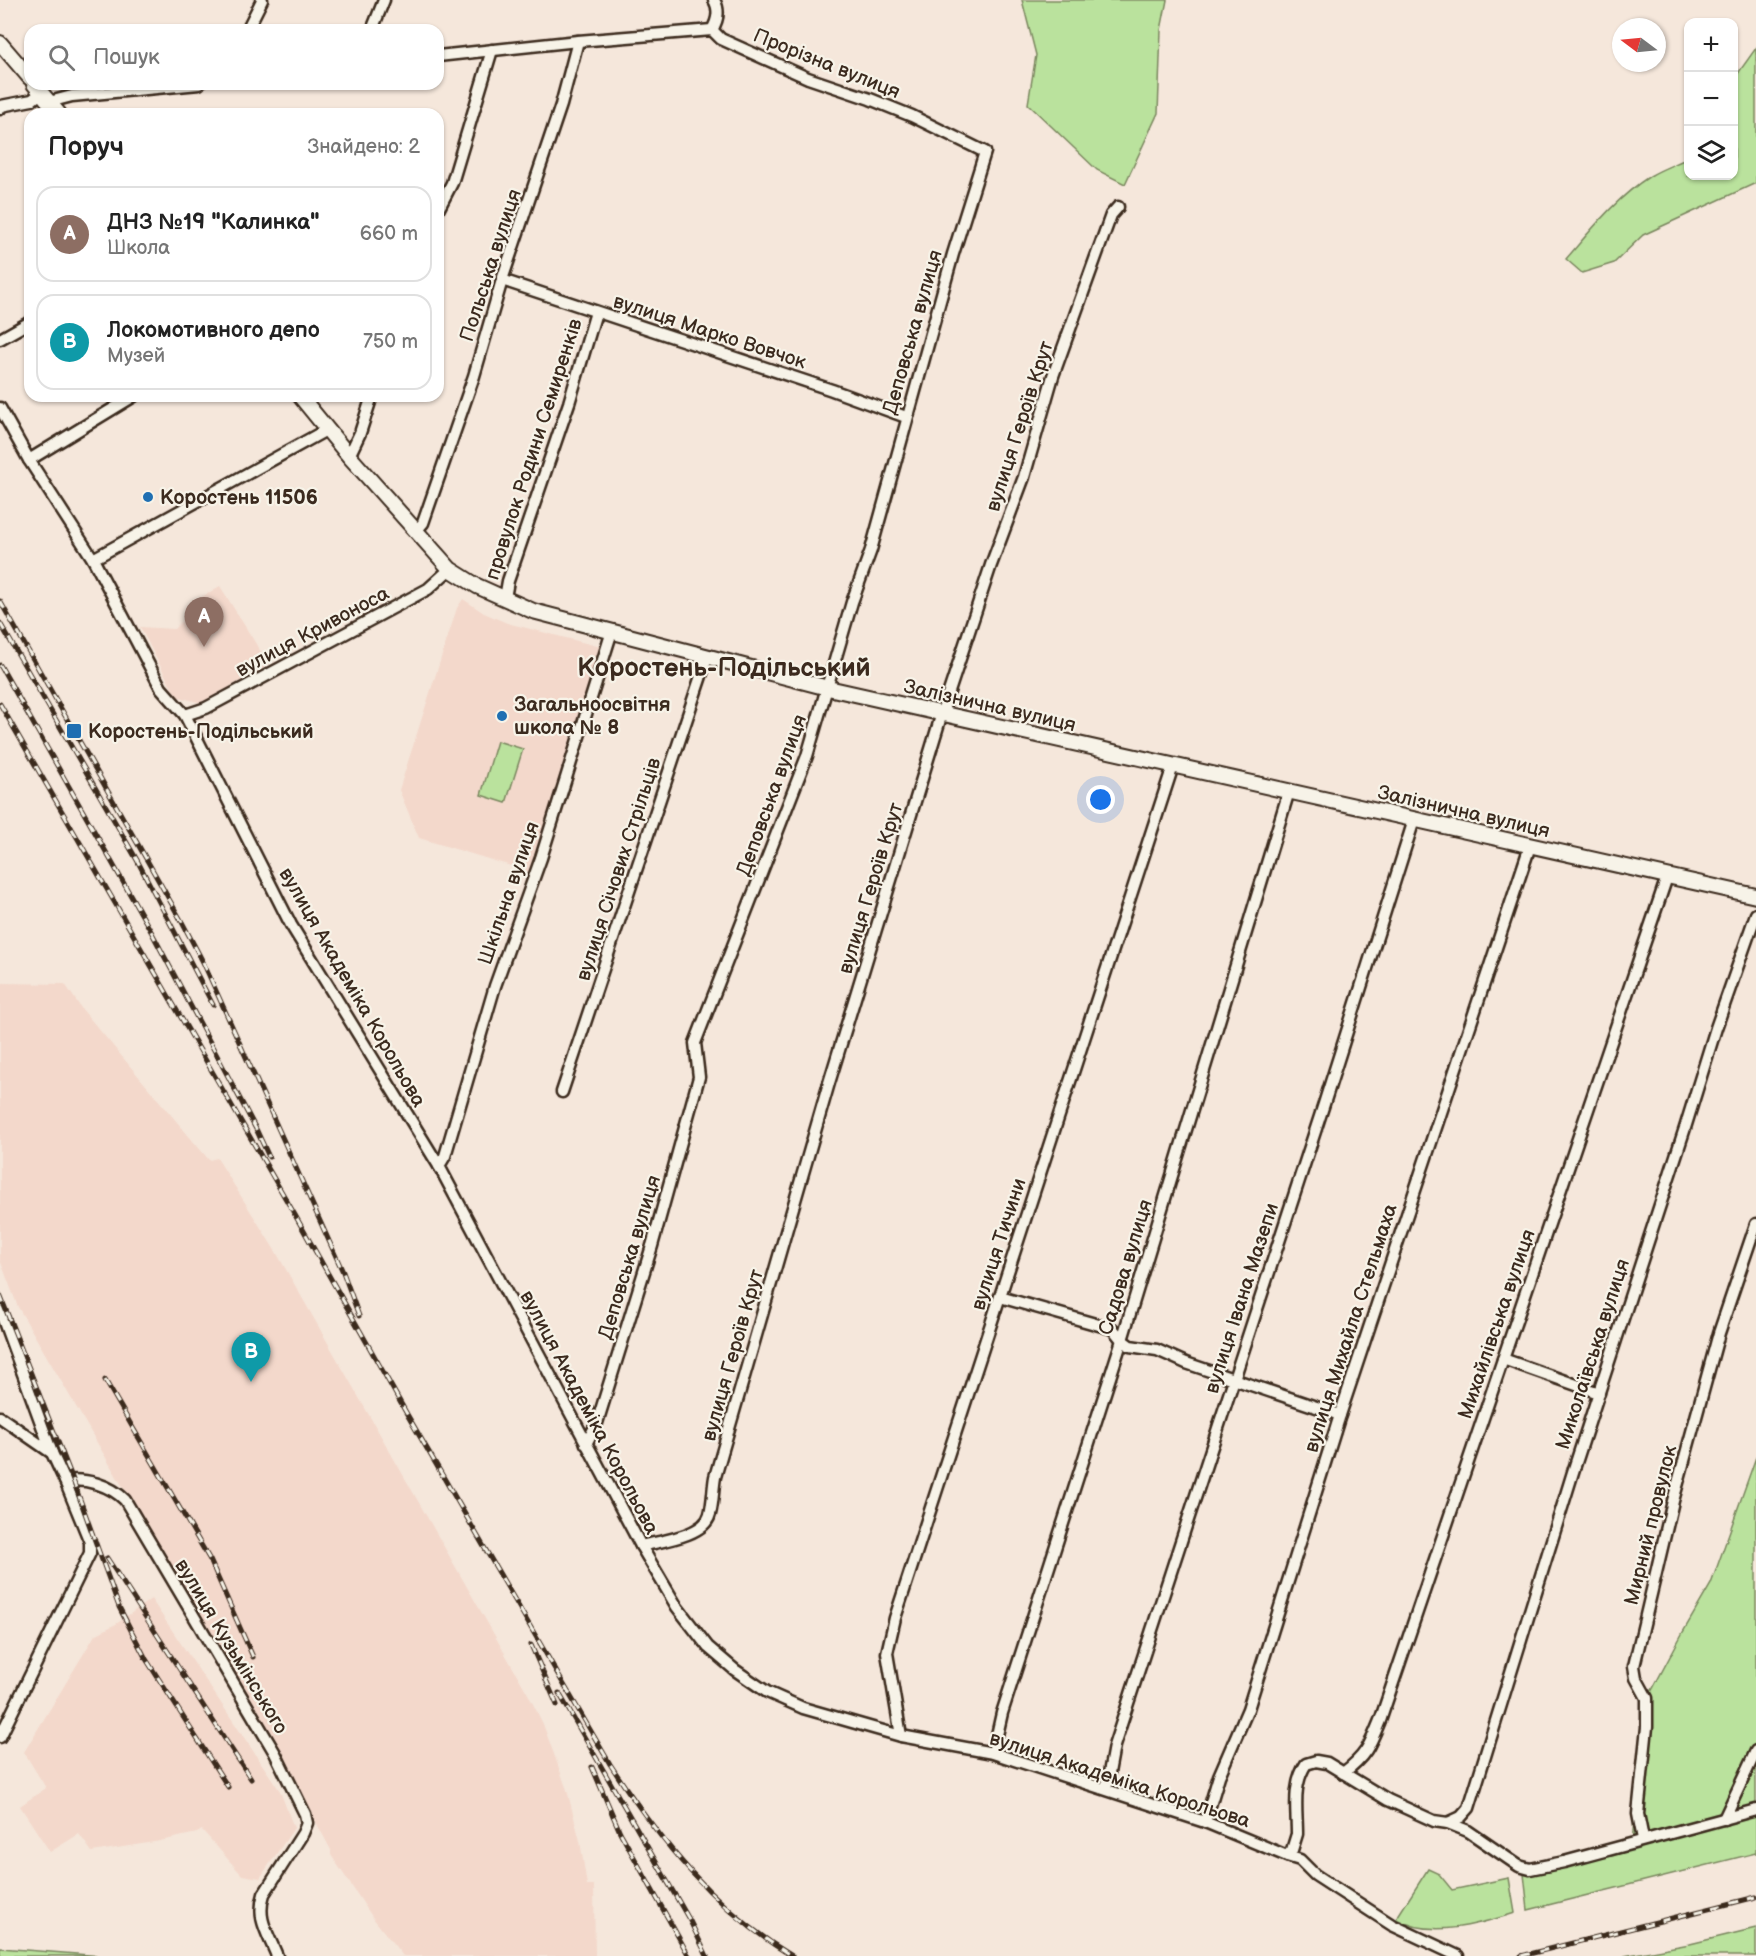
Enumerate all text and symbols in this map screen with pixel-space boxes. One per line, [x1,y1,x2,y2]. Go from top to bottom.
north arrow [1612,18,1666,72]
map controls [1684,18,1738,180]
button: + [1684,18,1738,72]
search box [24,24,444,90]
street label: Прорізна вулиця [750,24,904,104]
icon: search [45,41,78,74]
text: Пошук [93,44,160,71]
button: − [1684,72,1738,126]
button: layers [1684,126,1738,180]
text: Поруч [48,132,124,163]
text: Знайдено: 2 [307,135,420,159]
street label: Польська вулиця [455,186,527,345]
text: ДНЗ №19 "Калинка" [107,209,320,236]
text: A [63,222,76,246]
text: 660 m [360,222,418,246]
text: Школа [107,236,170,260]
street label: Деповська вулиця [878,247,948,417]
street label: вулиця Марко Вовчок [610,289,810,375]
street label: провулок Родини Семиренків [480,315,588,583]
text: Локомотивного депо [107,317,320,344]
text: B [62,330,77,354]
text: 750 m [363,330,418,354]
street label: вулиця Героїв Крут [981,337,1059,515]
text: Музей [107,344,165,368]
place label: Коростень 11506 [160,486,318,510]
marker: Коростень 11506 [141,490,155,504]
street label: вулиця Кривоноса [232,581,393,682]
pin: A [184,598,224,647]
district label: Коростень-Подільський [577,653,871,684]
street label: Залізнична вулиця [901,674,1078,737]
place label: Загальноосвітня школа № 8 [514,693,670,740]
marker: Загальноосвітня школа № 8 [495,709,509,723]
street label: Деповська вулиця [732,711,812,879]
place label: Коростень-Подільський [88,720,314,744]
marker: Коростень-Подільський [65,722,83,740]
street label: вулиця Січових Стрільців [571,754,667,984]
street label: Залізнична вулиця [1375,780,1552,843]
your location [1086,785,1115,814]
street label: вулиця Героїв Крут [834,799,909,977]
street label: Шкільна вулиця [473,819,545,968]
street label: вулиця Академіка Корольова [274,864,431,1112]
street label: Деповська вулиця [594,1172,666,1342]
street label: вулиця Тичини [966,1175,1032,1313]
street label: Садова вулиця [1094,1196,1158,1338]
street label: вулиця Івана Мазепи [1200,1200,1284,1397]
street label: вулиця Михайла Стельмаха [1299,1201,1403,1456]
street label: Михайлівська вулиця [1453,1226,1541,1422]
street label: Миколаївська вулиця [1551,1256,1635,1453]
street label: вулиця Героїв Крут [697,1266,769,1444]
street label: вулиця Академіка Корольова [515,1287,664,1539]
pin: B [232,1332,270,1382]
street label: Мирний провулок [1620,1442,1683,1608]
street label: вулиця Кузьмінського [169,1555,293,1738]
street label: вулиця Академіка Корольова [986,1726,1253,1834]

